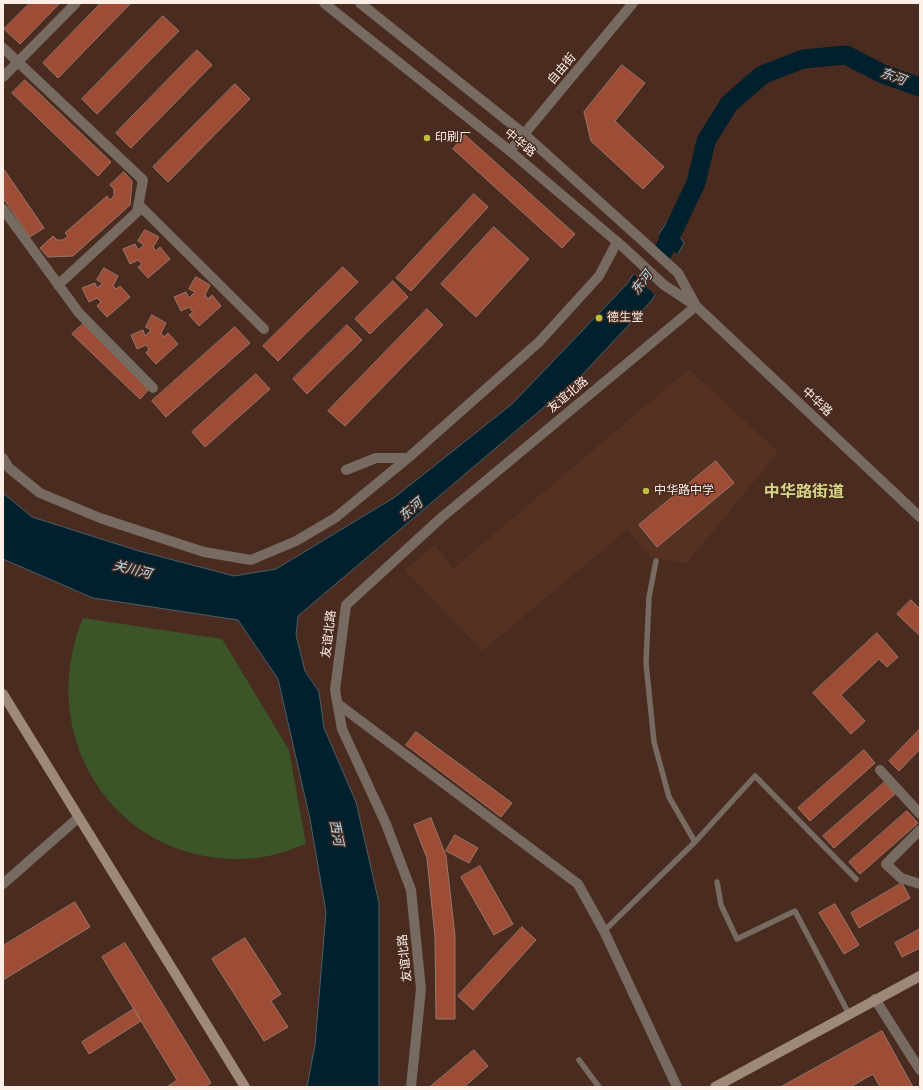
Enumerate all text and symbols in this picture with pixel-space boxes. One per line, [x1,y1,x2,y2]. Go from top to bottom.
street label: 自由街 [545,51,579,87]
water label: 东河 [878,65,908,89]
street label: 中华路 [501,126,539,160]
place label: 印刷厂 [435,131,471,145]
marker: 印刷厂 [422,133,432,143]
water label: 东河 [628,268,656,298]
place label: 德生堂 [607,311,643,325]
marker: 德生堂 [594,313,604,323]
street label: 友谊北路 [545,374,591,416]
street label: 中华路 [799,384,835,420]
district label: 中华路街道 [764,482,844,502]
place label: 中华路中学 [654,484,714,498]
marker: 中华路中学 [641,486,651,496]
water label: 东河 [396,496,426,524]
water label: 关川河 [111,558,153,582]
street label: 友谊北路 [319,609,339,659]
water label: 西河 [326,819,346,847]
street label: 友谊北路 [395,933,415,983]

